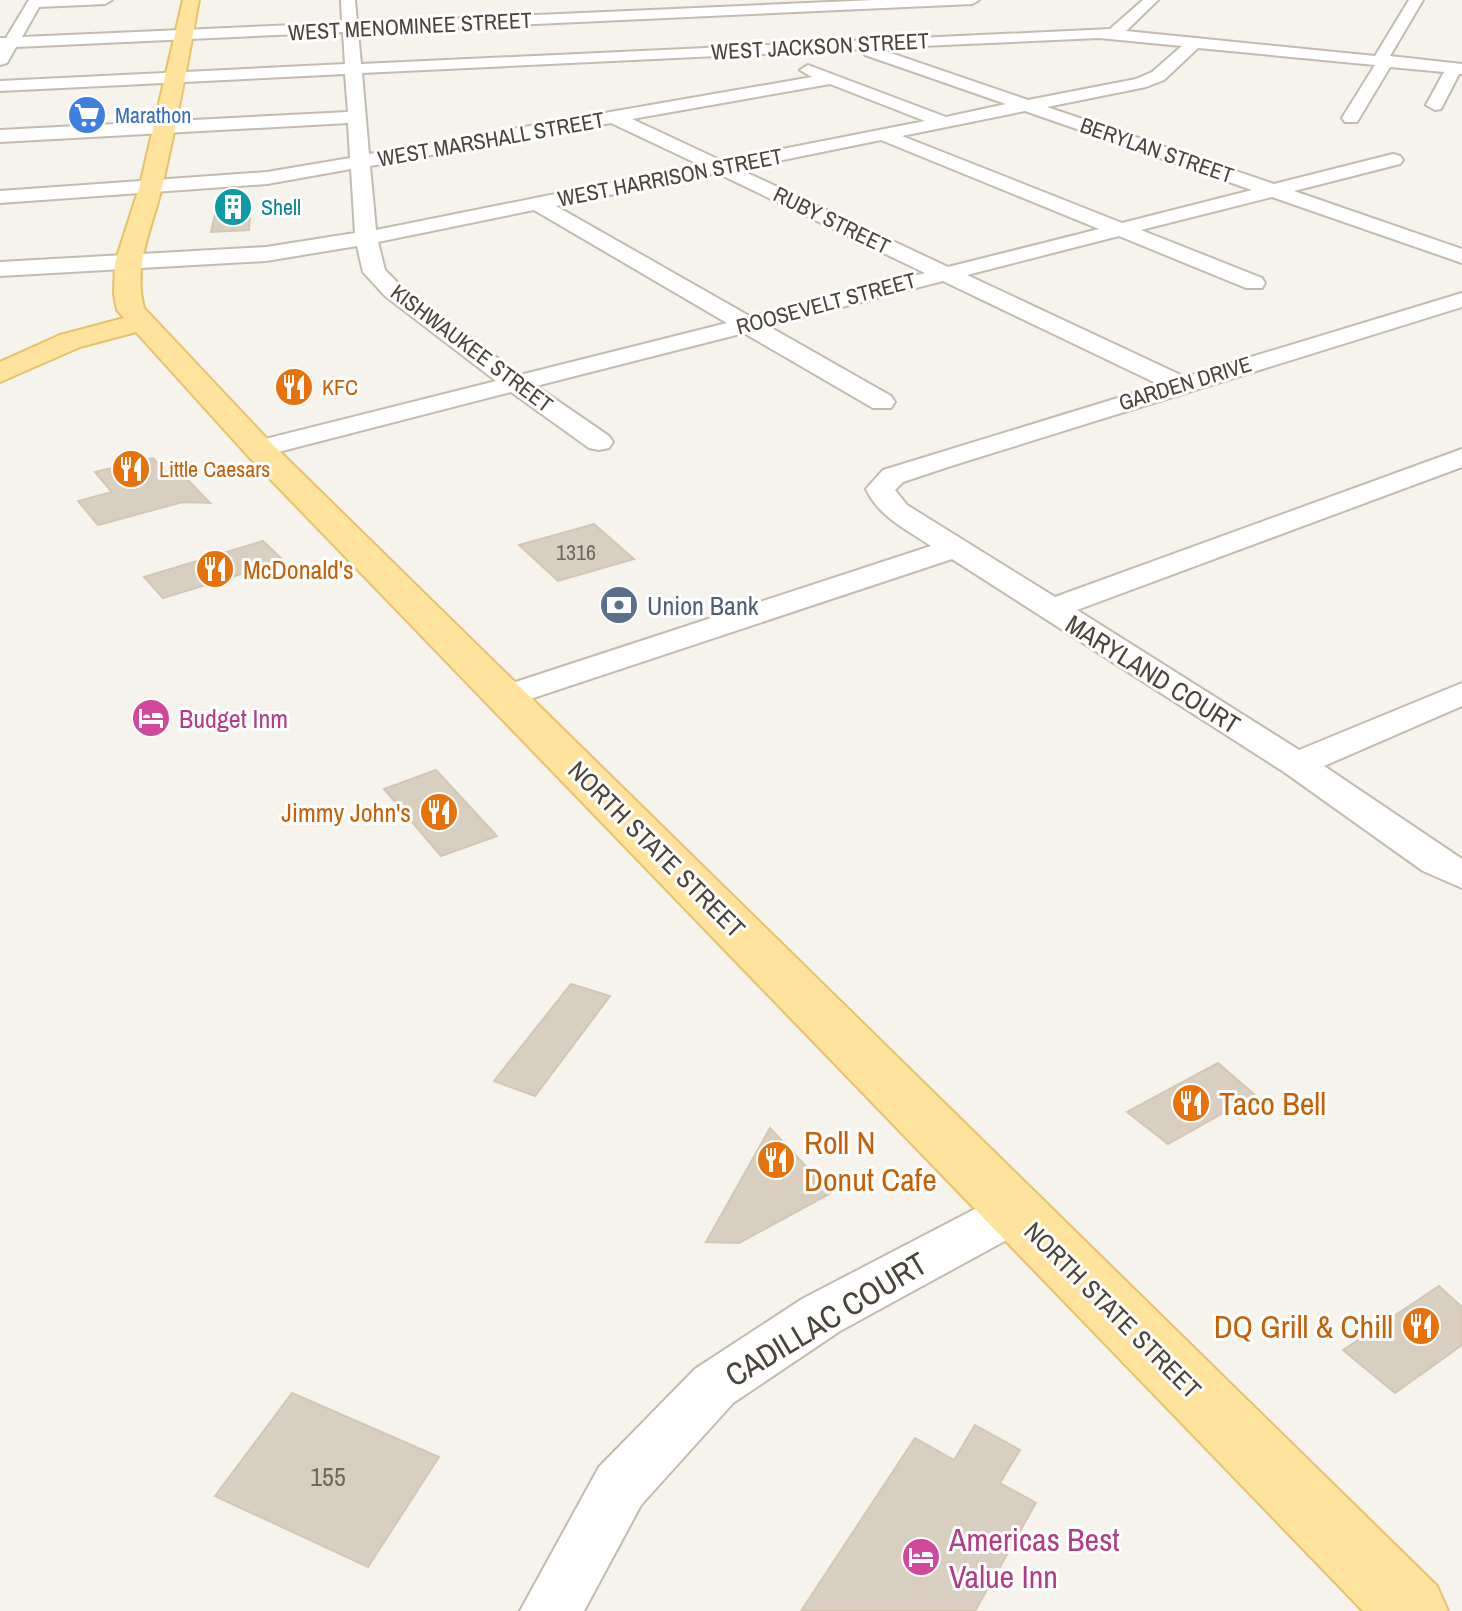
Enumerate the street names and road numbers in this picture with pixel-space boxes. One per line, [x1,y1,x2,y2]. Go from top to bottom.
street label: WEST MENOMINEE STREET [287,5,533,47]
street label: WEST JACKSON STREET [710,25,930,67]
street label: WEST MARSHALL STREET [375,104,607,174]
street label: BERYLAN STREET [1076,110,1238,190]
street label: WEST HARRISON STREET [555,141,785,213]
street label: RUBY STREET [769,179,895,261]
street label: ROOSEVELT STREET [733,265,919,341]
street label: KISHWAUKEE STREET [385,277,559,419]
street label: GARDEN DRIVE [1115,349,1255,417]
street label: MARYLAND COURT [1059,606,1247,742]
street label: NORTH STATE STREET [561,753,753,945]
street label: NORTH STATE STREET [1017,1214,1209,1406]
street label: CADILLAC COURT [717,1242,935,1396]

